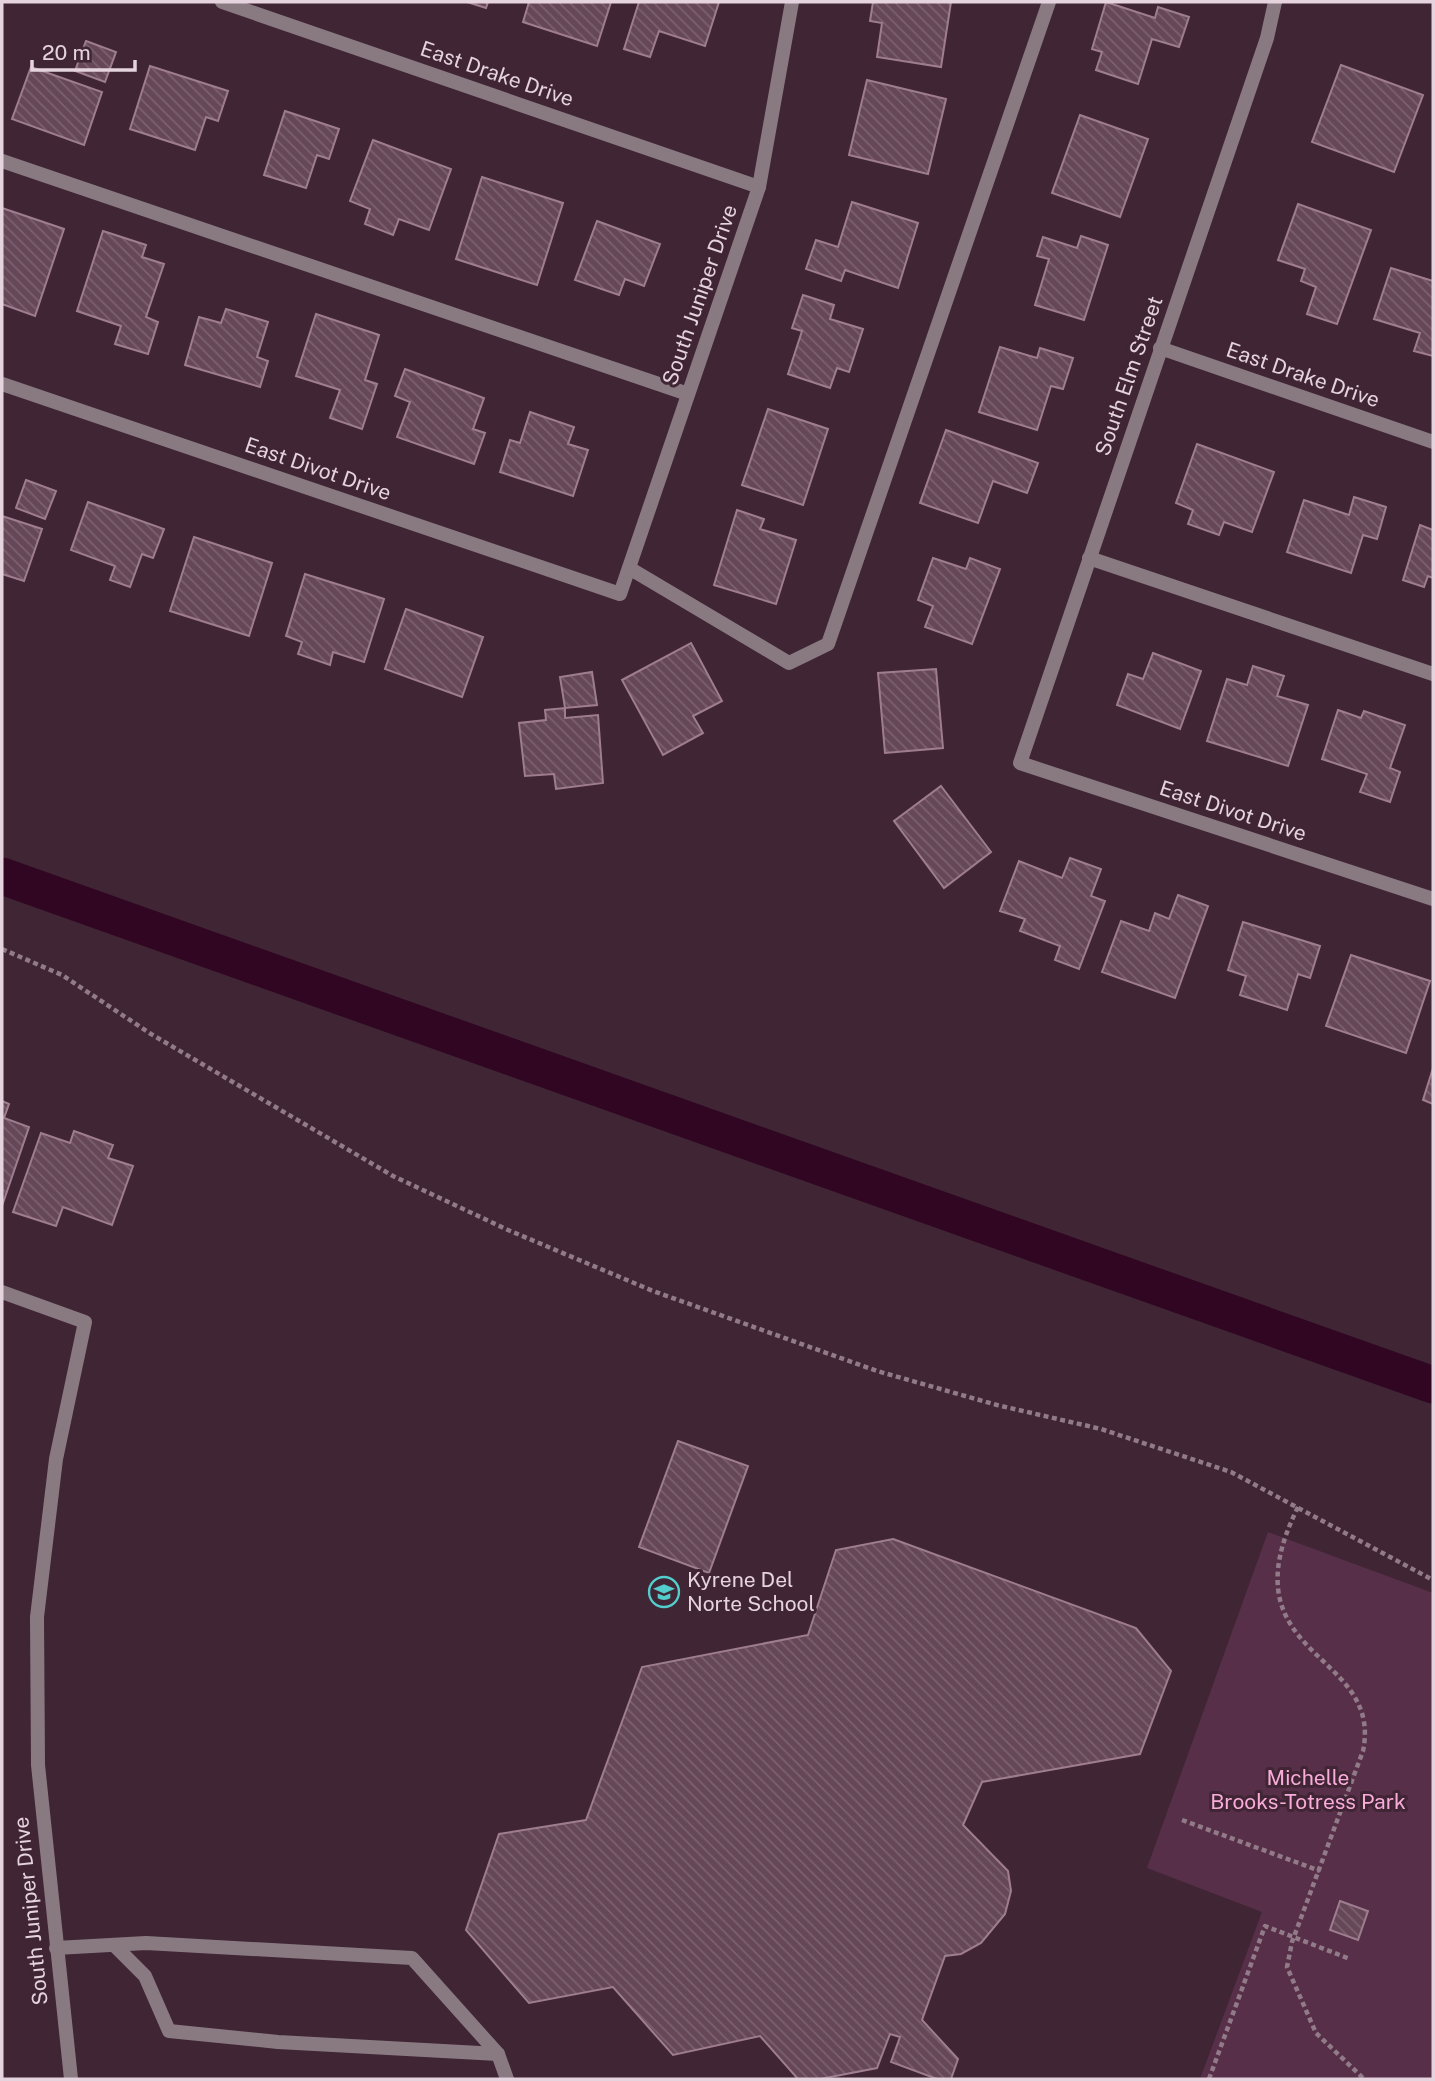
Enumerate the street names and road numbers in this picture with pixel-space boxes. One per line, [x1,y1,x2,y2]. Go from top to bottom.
street label: East Drake Drive [417,36,577,111]
street label: South Juniper Drive [657,201,742,388]
street label: South Elm Street [1090,293,1168,459]
street label: East Drake Drive [1223,337,1383,412]
street label: East Divot Drive [242,432,395,505]
street label: East Divot Drive [1156,775,1310,846]
street label: South Juniper Drive [8,1816,53,2007]

